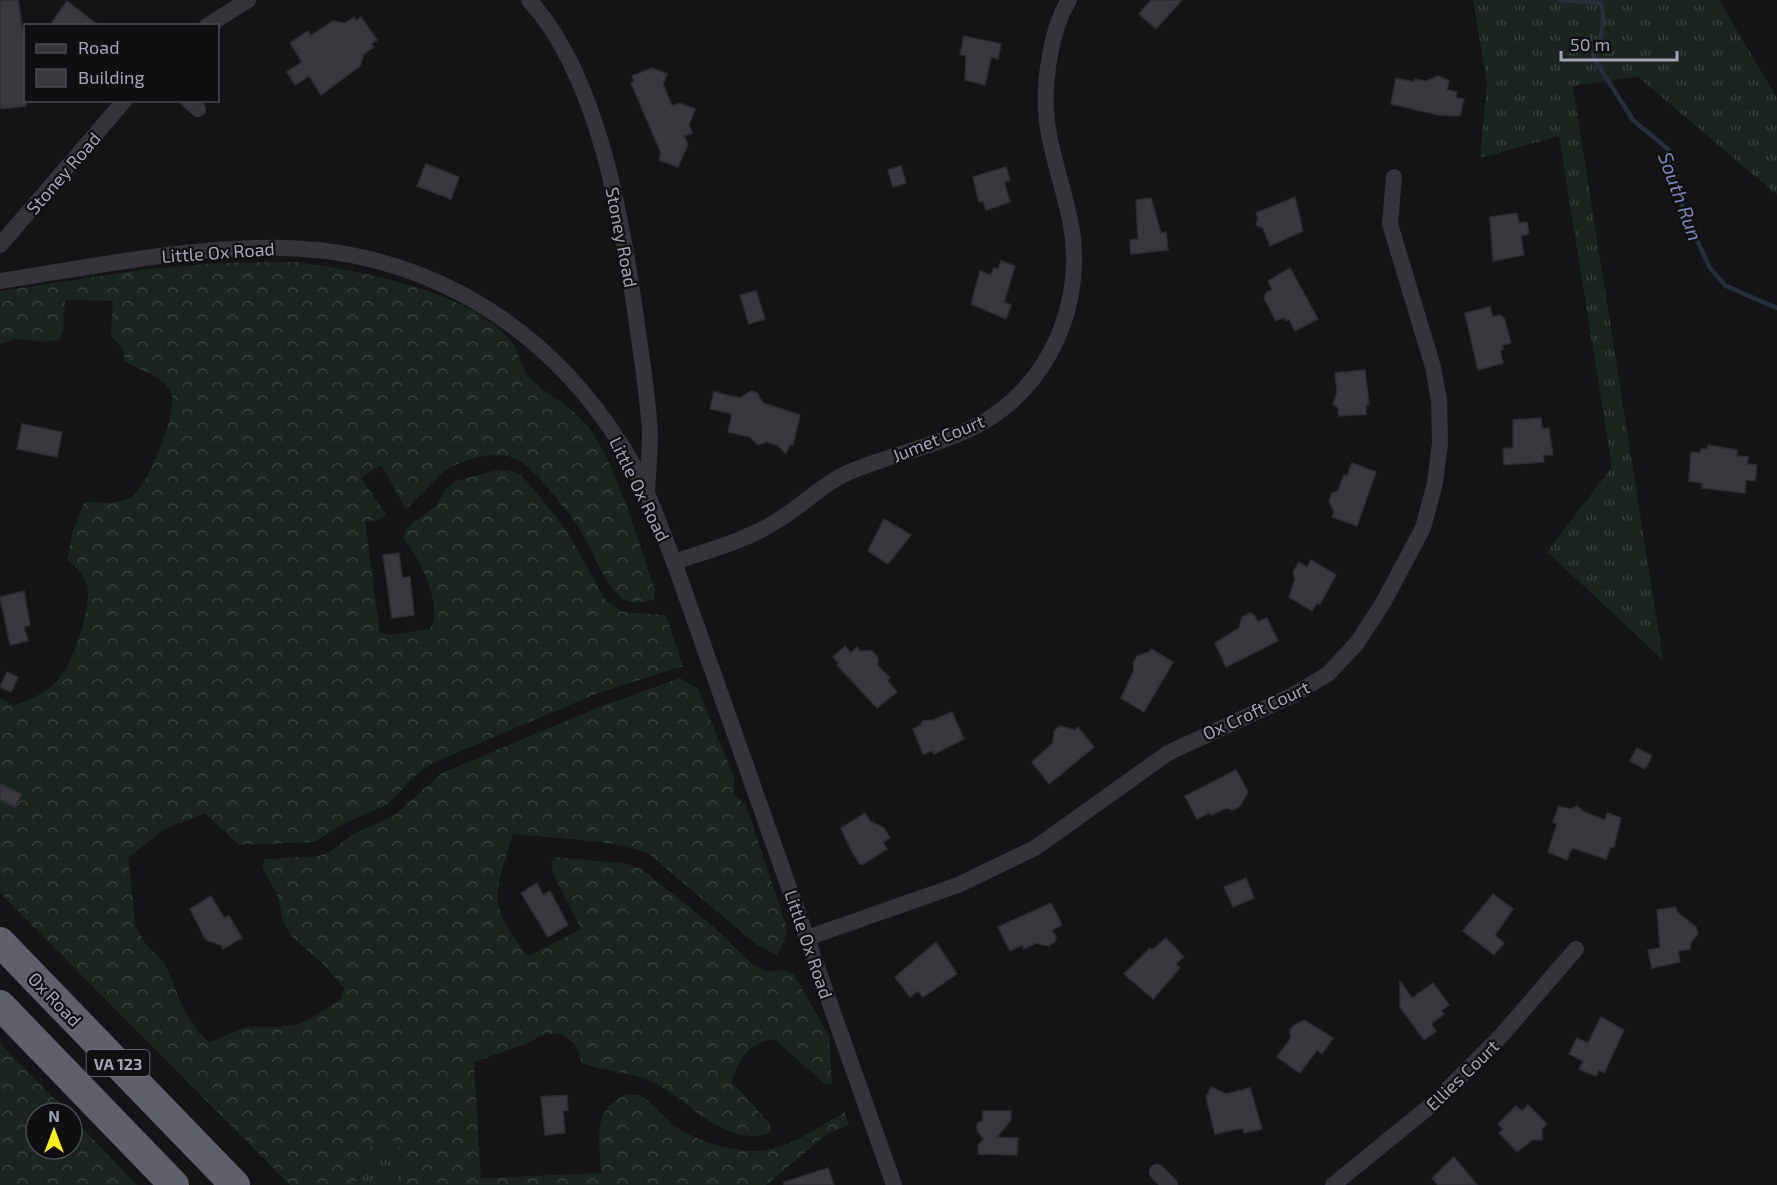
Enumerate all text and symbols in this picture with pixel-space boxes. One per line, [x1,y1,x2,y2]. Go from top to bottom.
legend [24,24,219,102]
scale bar [1561,24,1676,62]
text: 50 m [1570,33,1610,55]
text: Road [78,36,119,58]
text: Building [78,66,145,88]
street label: Stoney Road [21,127,105,219]
water label: South Run [1654,148,1708,244]
street label: Stoney Road [601,185,643,289]
street label: Little Ox Road [161,237,275,267]
street label: Jumet Court [889,409,987,466]
street label: Little Ox Road [605,433,675,545]
street label: Ox Croft Court [1199,676,1313,744]
street label: Little Ox Road [780,887,838,1001]
street label: Ox Road [24,967,86,1031]
street label: Ellies Court [1421,1035,1503,1115]
road number: VA 123 [86,1050,150,1076]
north arrow [24,1101,84,1161]
text: N [48,1106,60,1125]

